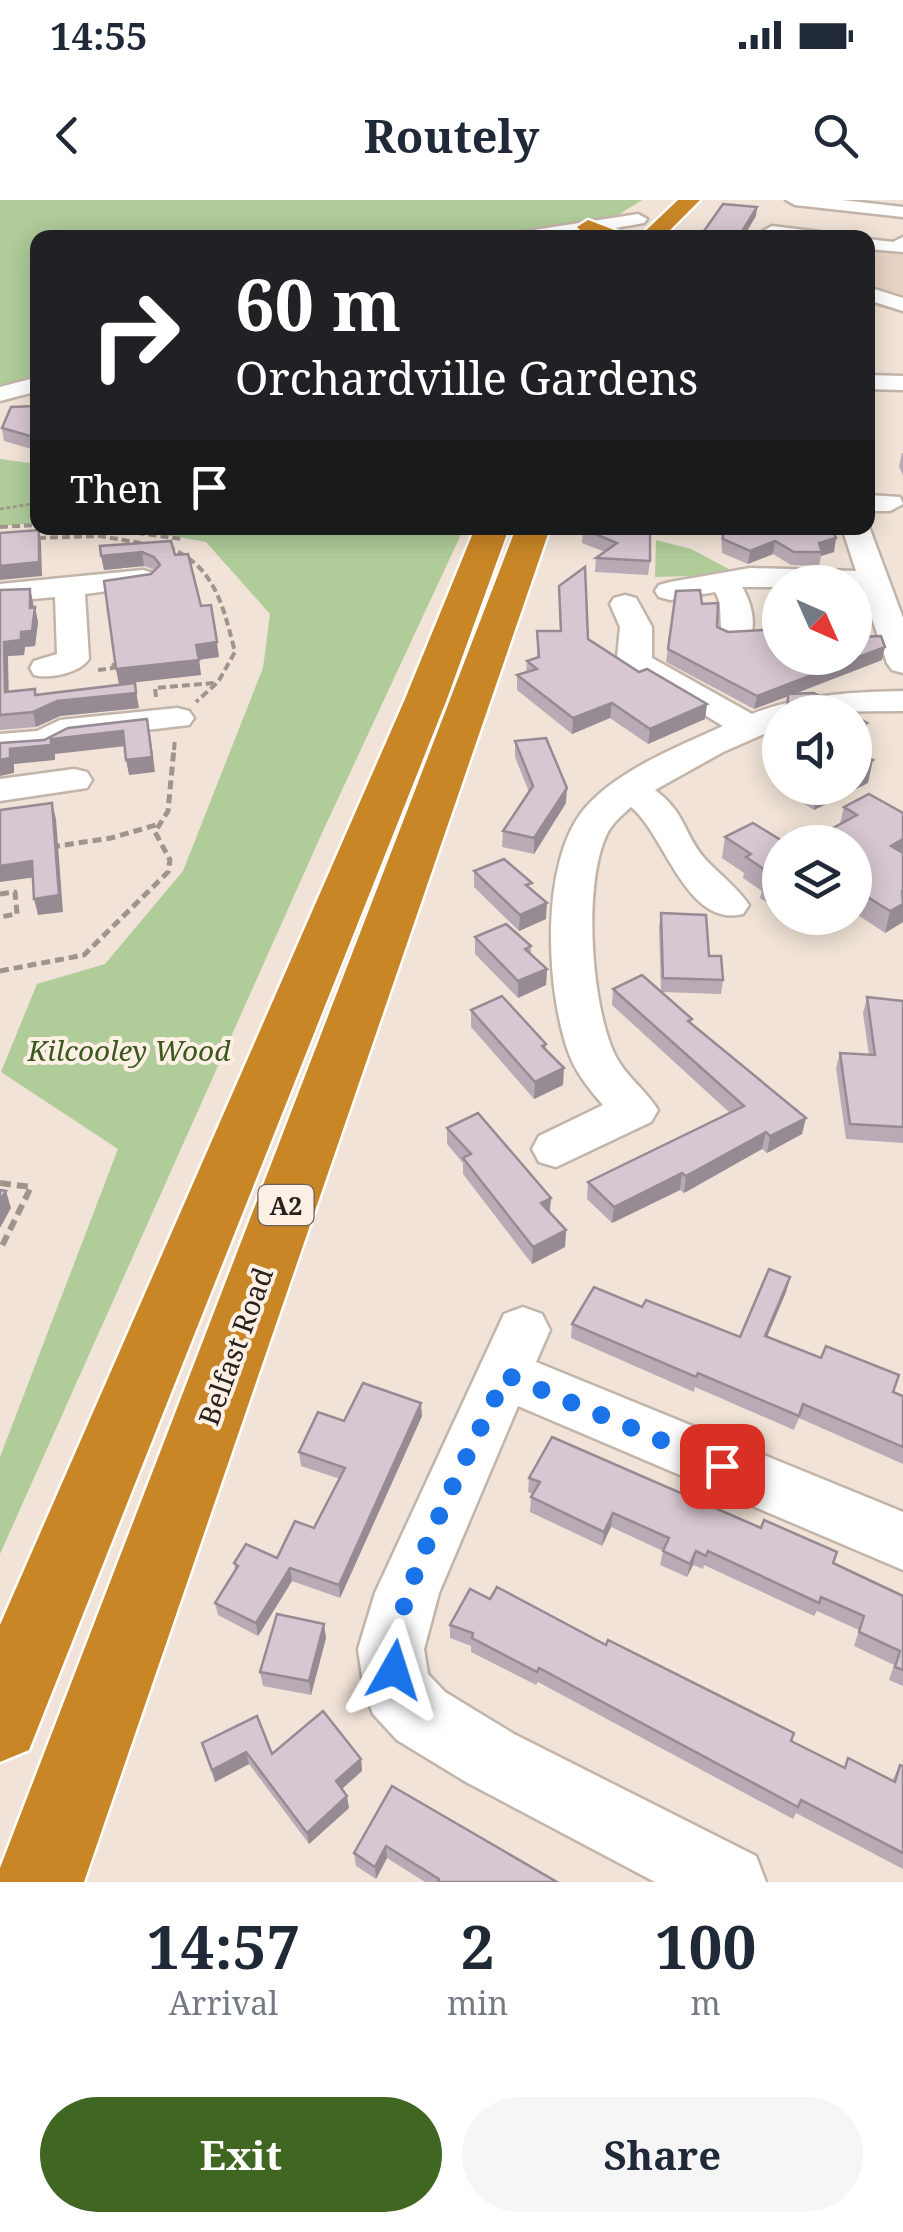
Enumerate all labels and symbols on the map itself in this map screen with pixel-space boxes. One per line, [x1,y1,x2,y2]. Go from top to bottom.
north arrow [762,565,872,675]
park label: Kilcooley Wood [27,1031,231,1069]
road number: A2 [258,1185,314,1225]
street label: Belfast Road [189,1262,281,1430]
pin [680,1424,765,1509]
position arrow [342,1618,446,1722]

